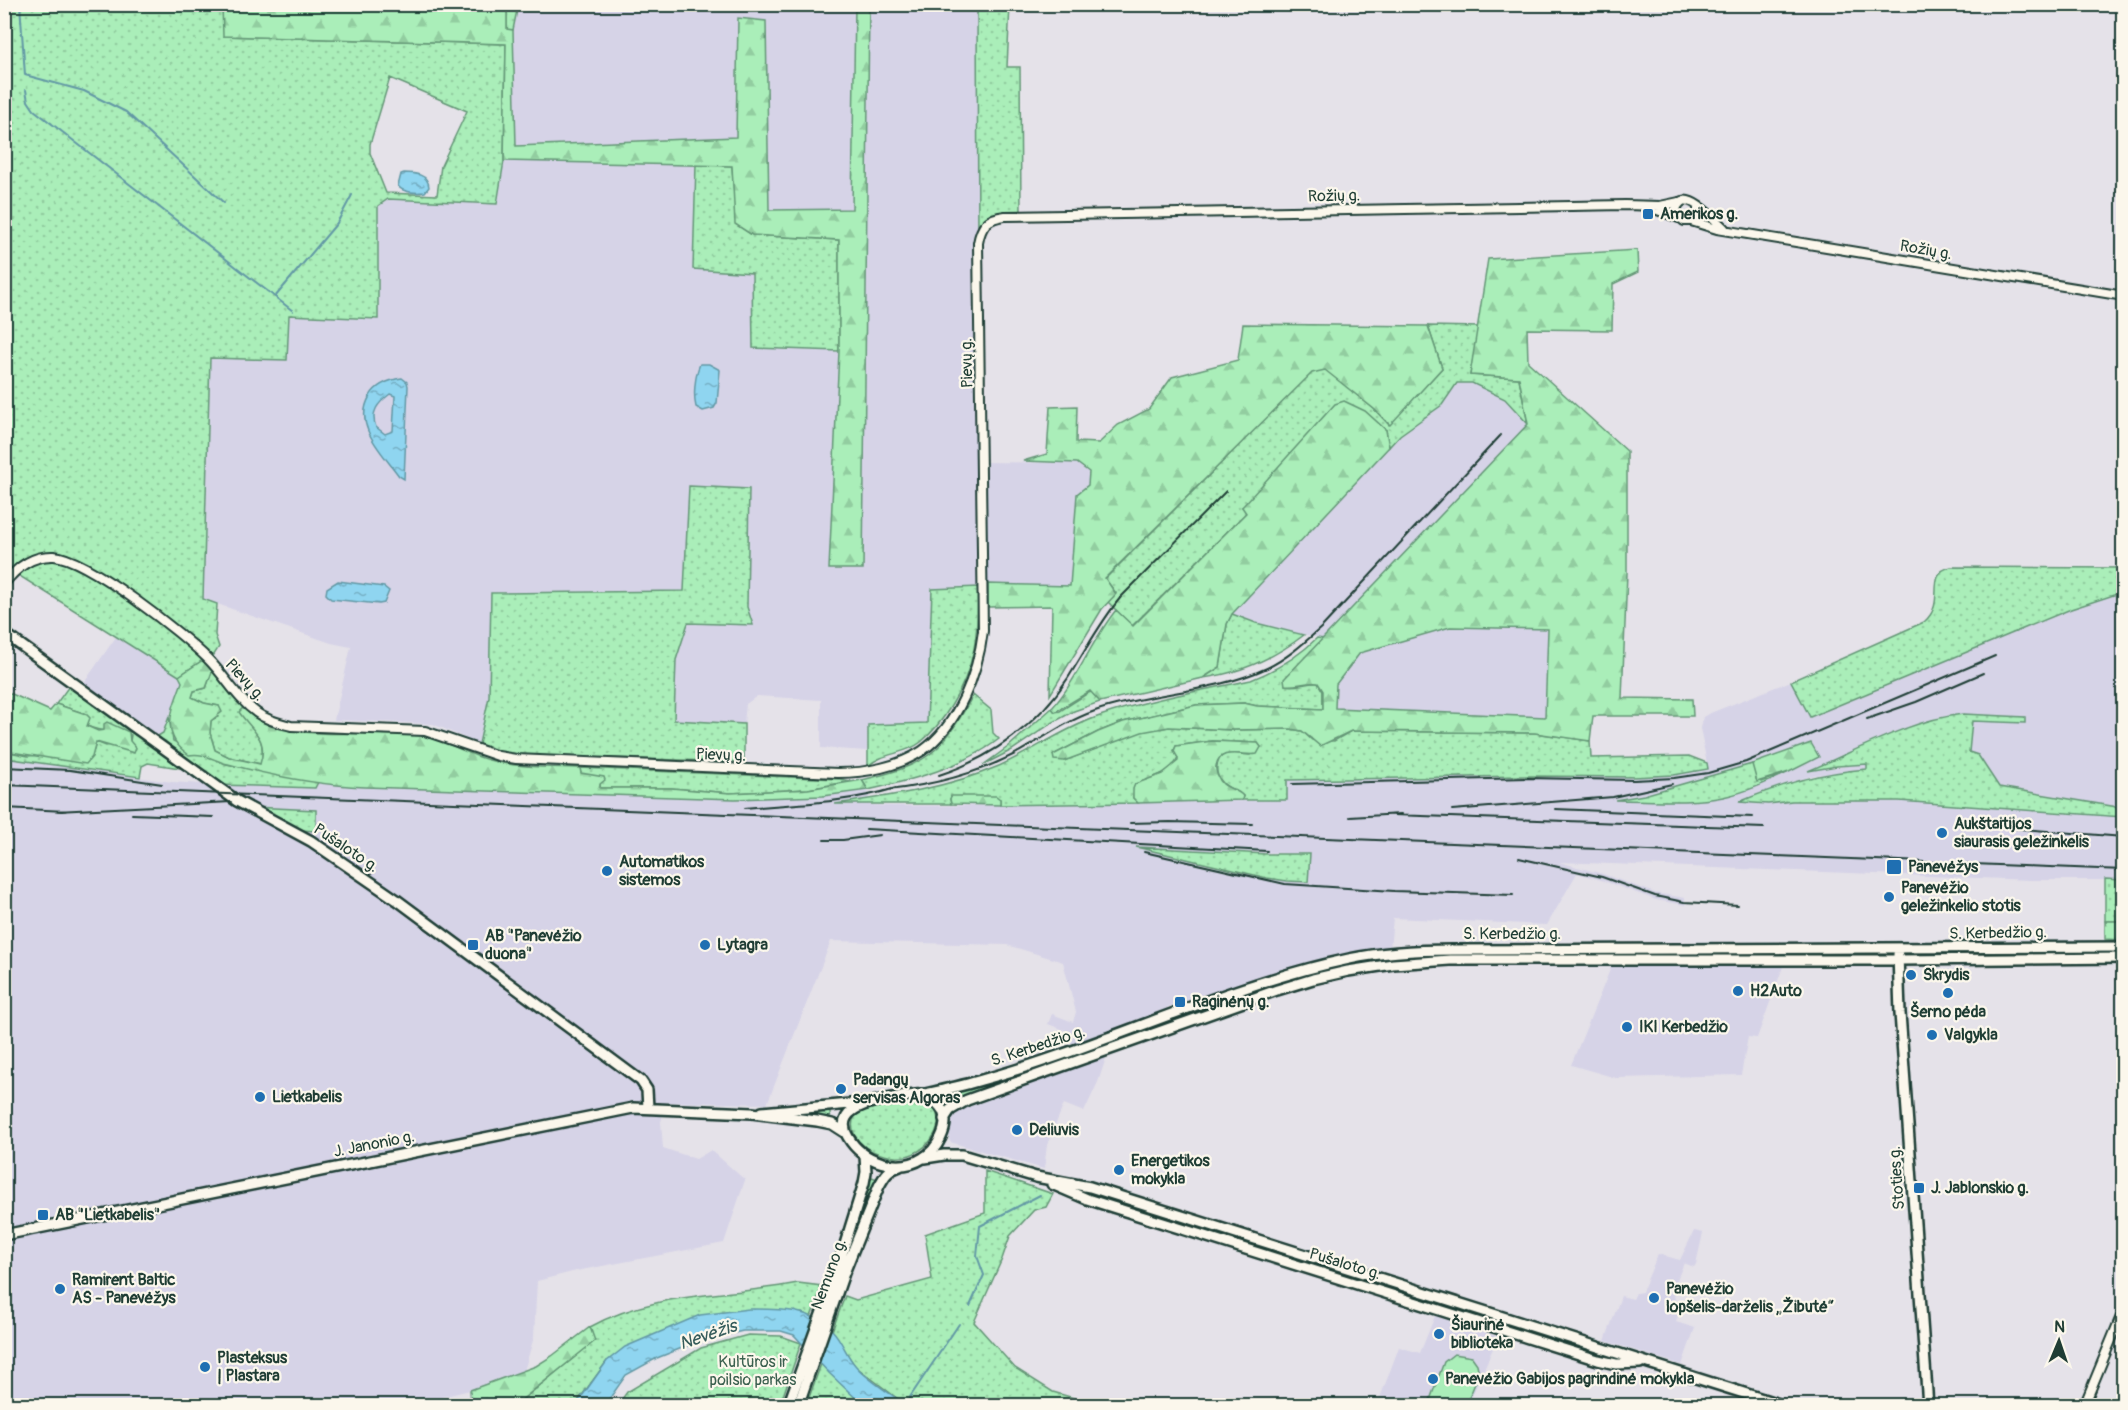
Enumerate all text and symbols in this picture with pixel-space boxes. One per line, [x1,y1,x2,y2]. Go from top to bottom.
street label: Rožių g. [1308,186,1360,206]
place label: Amerikos g. [1660,204,1738,224]
marker: Amerikos g. [1641,207,1655,221]
street label: Rožių g. [1898,236,1954,264]
street label: Pievų g. [957,338,977,388]
street label: Pievų g. [221,655,269,705]
street label: Pievų g. [696,744,746,766]
place label: Aukštaitijos siaurasis geležinkelis [1954,814,2090,852]
street label: Pušaloto g. [310,819,382,877]
marker: Aukštaitijos siaurasis geležinkelis [1935,826,1949,840]
place label: Automatikos sistemos [619,852,705,890]
place label: Panevėžys [1908,857,1979,877]
marker: Panevėžys [1885,858,1903,876]
marker: Automatikos sistemos [600,864,614,878]
place label: Panevėžio geležinkelio stotis [1901,878,2021,916]
marker: Panevėžio geležinkelio stotis [1882,890,1896,904]
street label: S. Kerbedžio g. [1949,922,2047,944]
street label: S. Kerbedžio g. [1463,924,1561,944]
place label: AB "Panevėžio duona" [485,926,582,964]
place label: Lytagra [717,935,769,955]
marker: AB "Panevėžio duona" [466,938,480,952]
marker: Lytagra [698,938,712,952]
place label: Skrydis [1923,965,1970,985]
marker: Skrydis [1904,968,1918,982]
place label: H2Auto [1750,981,1802,1001]
marker: H2Auto [1731,984,1745,998]
marker: Šerno pėda [1941,986,1955,1000]
place label: Raginėnų g. [1192,992,1269,1012]
marker: Raginėnų g. [1173,995,1187,1009]
place label: Šerno pėda [1910,1001,1986,1022]
place label: IKI Kerbedžio [1639,1017,1728,1037]
marker: IKI Kerbedžio [1620,1020,1634,1034]
street label: S. Kerbedžio g. [988,1021,1088,1071]
place label: Valgykla [1944,1025,1998,1045]
marker: Valgykla [1925,1028,1939,1042]
place label: Padangų servisas Algoras [853,1070,961,1108]
marker: Padangų servisas Algoras [834,1082,848,1096]
place label: Lietkabelis [272,1087,343,1107]
marker: Lietkabelis [253,1090,267,1104]
place label: Deliuvis [1029,1120,1080,1140]
marker: Deliuvis [1010,1123,1024,1137]
street label: J. Janonio g. [332,1126,416,1162]
street label: Stoties g. [1885,1146,1909,1210]
place label: Energetikos mokykla [1131,1151,1210,1189]
marker: Energetikos mokykla [1112,1163,1126,1177]
place label: J. Jablonskio g. [1931,1178,2029,1198]
marker: J. Jablonskio g. [1912,1181,1926,1195]
place label: AB "Lietkabelis" [55,1205,160,1225]
marker: AB "Lietkabelis" [36,1208,50,1222]
street label: Nemuno g. [807,1236,851,1312]
street label: Pušaloto g. [1307,1244,1383,1284]
place label: Ramirent Baltic AS - Panevėžys [72,1270,176,1308]
place label: Panevėžio lopšelis-darželis „Žibutė“ [1666,1279,1834,1317]
marker: Ramirent Baltic AS - Panevėžys [53,1282,67,1296]
marker: Panevėžio lopšelis-darželis „Žibutė“ [1647,1291,1661,1305]
north arrow [2029,1311,2089,1371]
water label: Nevėžis [676,1314,742,1356]
place label: Šiaurinė biblioteka [1451,1314,1514,1353]
text: N [2054,1317,2065,1337]
marker: Šiaurinė biblioteka [1432,1327,1446,1341]
place label: Plasteksus | Plastara [217,1348,288,1386]
park label: Kultūros ir poilsio parkas [710,1352,796,1390]
marker: Plasteksus | Plastara [198,1360,212,1374]
place label: Panevėžio Gabijos pagrindinė mokykla [1445,1369,1695,1389]
marker: Panevėžio Gabijos pagrindinė mokykla [1426,1372,1440,1386]

